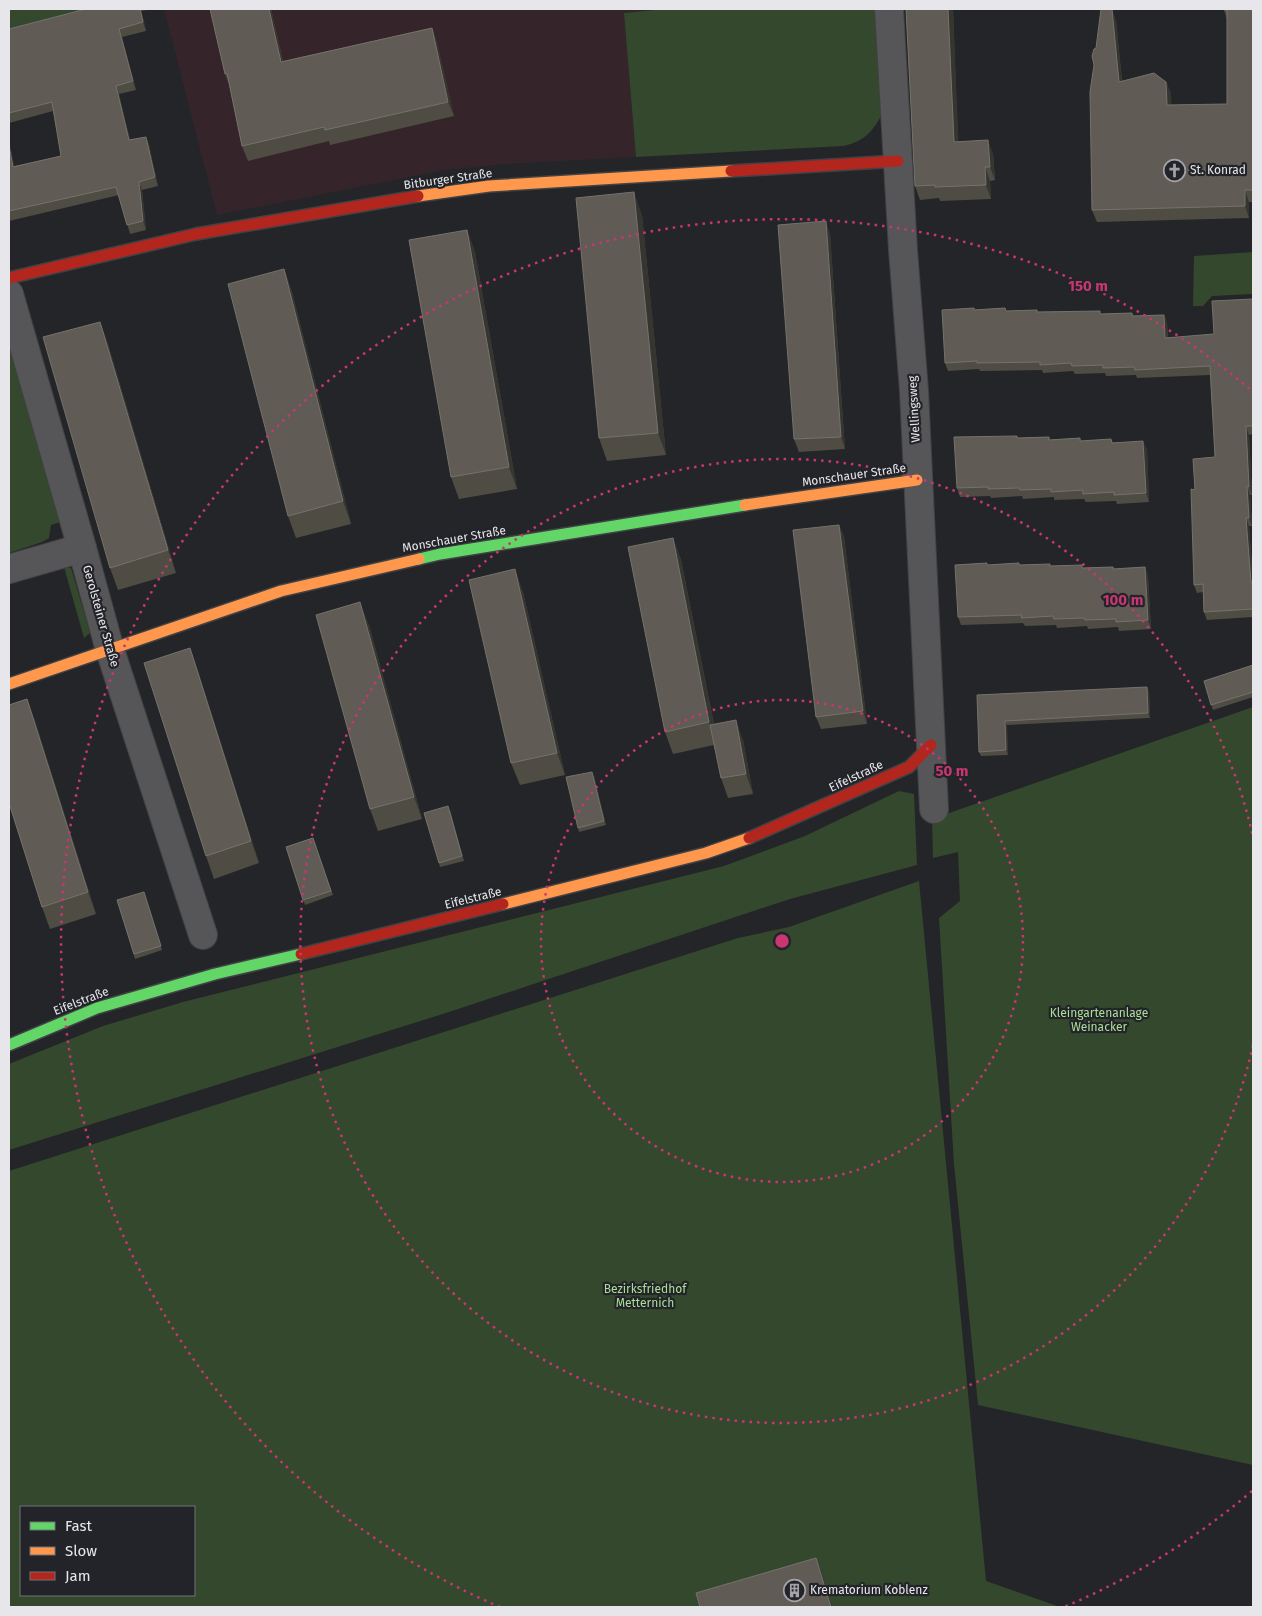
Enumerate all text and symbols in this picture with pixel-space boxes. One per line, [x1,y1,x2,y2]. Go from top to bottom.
church icon: St. Konrad [1162,158,1186,182]
place label: St. Konrad [1190,163,1246,177]
street label: Bitburger Straße [403,166,493,192]
text: 150 m [1068,277,1108,295]
street label: Wellingsweg [905,375,923,443]
street label: Monschauer Straße [801,461,907,489]
street label: Monschauer Straße [401,523,507,555]
street label: Gerolsteiner Straße [80,563,122,669]
text: 100 m [1103,591,1143,609]
street label: Eifelstraße [827,757,885,795]
text: 50 m [935,762,969,780]
street label: Eifelstraße [443,884,503,912]
centre of rings [773,932,791,950]
street label: Eifelstraße [51,984,111,1018]
park label: Kleingartenanlage Weinacker [1050,1006,1148,1034]
park label: Bezirksfriedhof Metternich [604,1282,687,1310]
legend [20,1506,195,1596]
text: Fast [65,1517,92,1535]
text: Slow [65,1542,97,1560]
text: Jam [65,1567,91,1585]
building icon: Krematorium Koblenz [782,1578,806,1602]
place label: Krematorium Koblenz [810,1583,928,1597]

